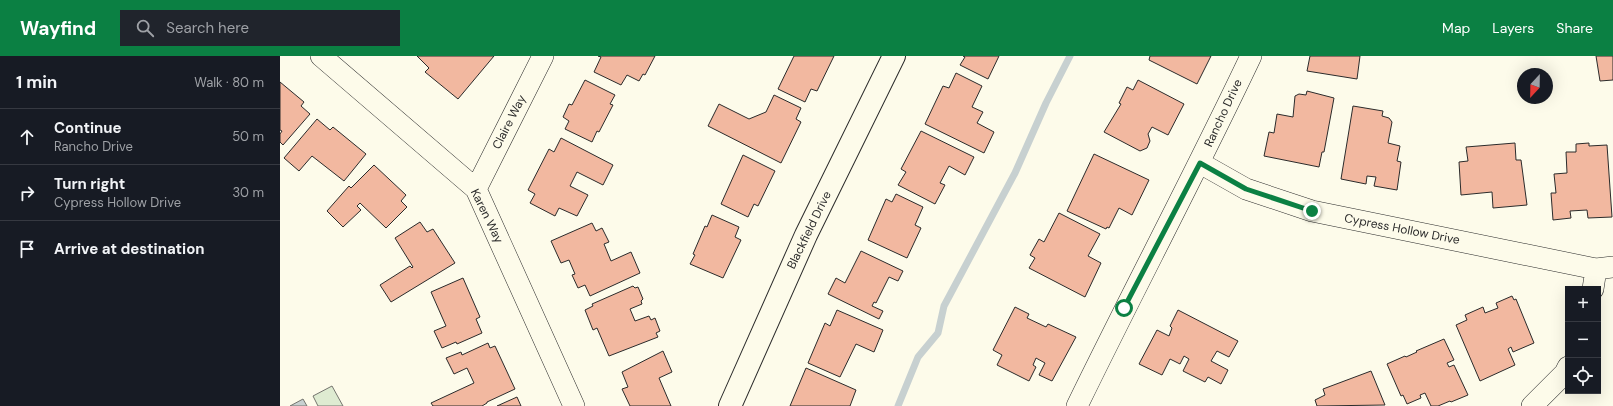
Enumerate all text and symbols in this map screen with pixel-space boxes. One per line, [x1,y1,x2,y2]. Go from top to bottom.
search box [120,10,400,46]
text: Wayfind [20,16,96,41]
icon: search [134,17,156,39]
text: Search here [166,18,249,38]
text: Map [1442,19,1470,37]
text: Layers [1492,19,1534,37]
text: Share [1556,19,1593,37]
north arrow [1517,68,1553,104]
text: 1 min [16,71,57,93]
text: Walk · 80 m [194,74,264,91]
street label: Rancho Drive [1200,76,1246,149]
street label: Claire Way [488,92,530,152]
text: Continue [54,118,122,138]
icon: ahead [16,126,38,148]
text: 50 m [232,128,264,145]
text: Rancho Drive [54,138,133,155]
text: Turn right [54,174,125,194]
icon: right [16,182,38,204]
text: 30 m [232,184,264,201]
street label: Karen Way [467,186,507,246]
street label: Blackfield Drive [783,188,835,272]
text: Cypress Hollow Drive [54,194,181,211]
route end [1303,202,1321,220]
street label: Cypress Hollow Drive [1343,210,1461,248]
icon: arrive [16,238,38,260]
text: Arrive at destination [54,239,205,259]
map controls [1565,286,1601,394]
button: + [1565,286,1601,322]
route start [1115,299,1133,317]
button: − [1565,322,1601,358]
button: locate [1565,358,1601,394]

